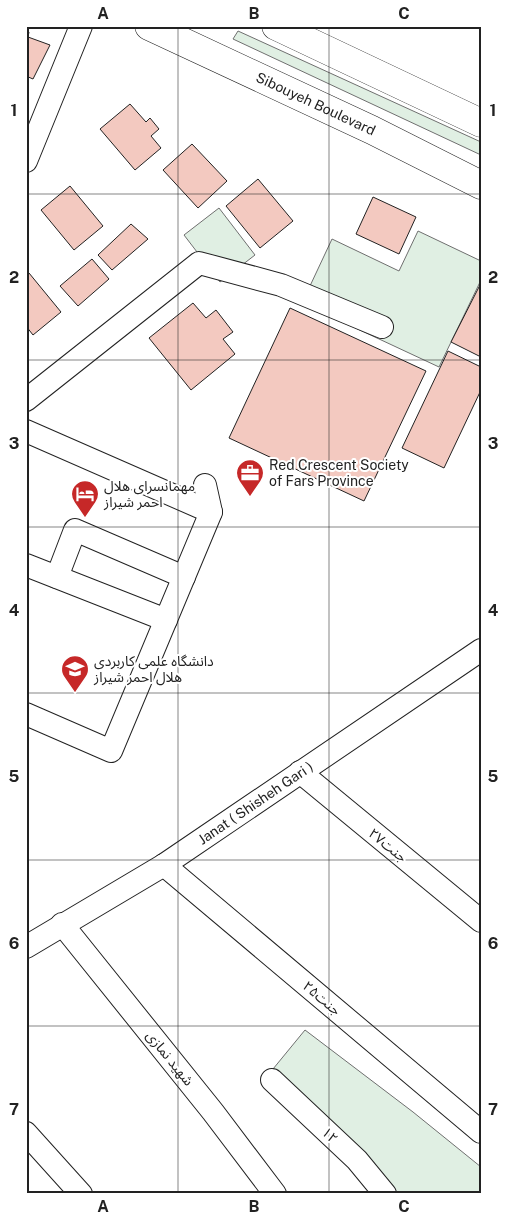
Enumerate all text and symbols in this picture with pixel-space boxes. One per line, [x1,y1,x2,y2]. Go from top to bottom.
text: A [97,4,109,23]
text: B [249,4,260,23]
text: C [398,4,410,23]
street label: Sibouyeh Boulevard [254,69,378,138]
text: 1 [11,101,17,120]
text: 1 [490,101,496,120]
text: 2 [9,268,19,287]
text: 2 [488,268,498,287]
text: 3 [9,434,19,453]
text: 3 [488,434,498,453]
place label: Red Crescent Society of Fars Province [269,457,409,489]
office icon: Red Crescent Society of Fars Province [235,458,265,497]
place label: مهمانسرای هلال احمر شیراز [103,478,195,511]
hotel icon: مهمانسرای هلال احمر شیراز [70,479,100,518]
text: 4 [9,601,20,620]
text: 4 [488,601,499,620]
place label: دانشگاه علمی کاربردی هلال احمر شیراز [93,653,214,686]
school or university icon: دانشگاه علمی کاربردی هلال احمر شیراز [60,654,90,693]
street label: Janat ( Shisheh Gari ) [195,758,316,848]
text: 5 [9,767,20,786]
text: 5 [488,767,499,786]
street label: جنت۲۷ [366,825,410,865]
text: 6 [9,934,19,953]
text: 6 [488,934,498,953]
street label: جنت۲۵ [300,978,344,1018]
street label: شهید نمازی [142,1027,197,1089]
text: 7 [9,1100,19,1119]
text: 7 [488,1100,498,1119]
street label: ۱۲ [319,1124,341,1146]
text: A [97,1197,109,1216]
text: B [249,1197,260,1216]
text: C [398,1197,410,1216]

